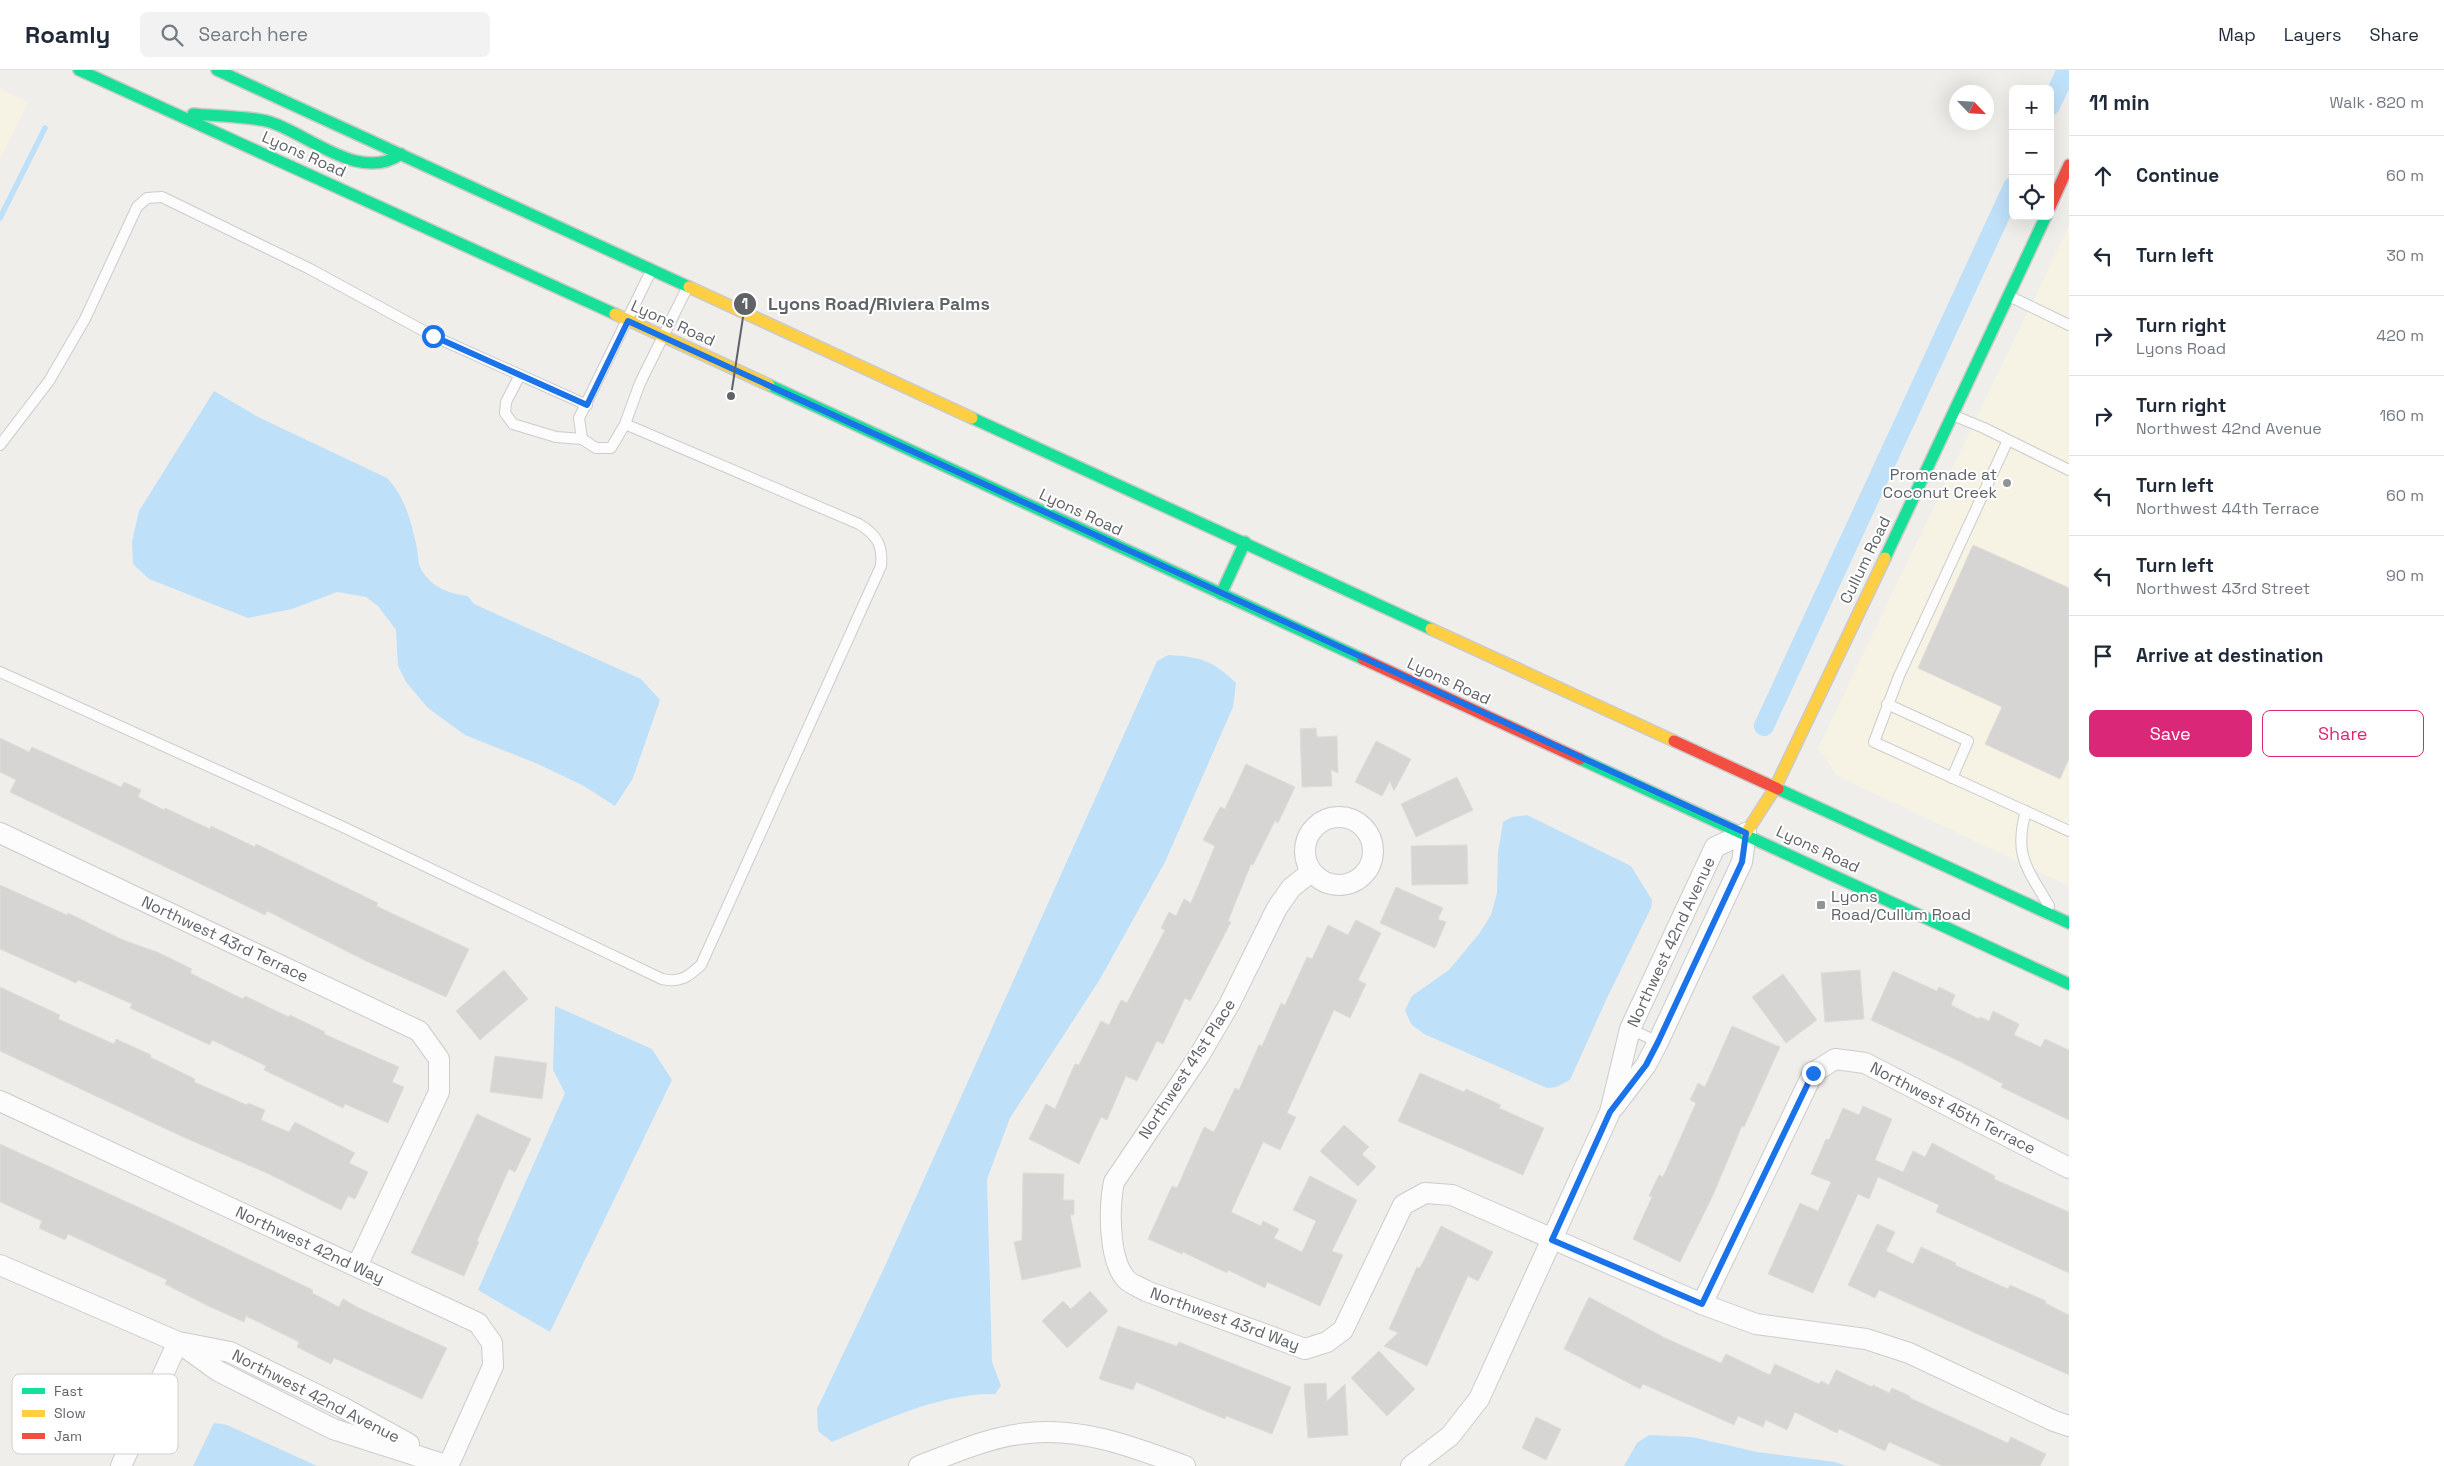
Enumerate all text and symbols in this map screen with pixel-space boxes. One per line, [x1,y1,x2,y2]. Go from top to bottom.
search box [140,12,490,57]
text: Roamly [25,19,110,50]
icon: search [158,21,186,49]
text: Search here [198,22,308,47]
text: Map [2218,23,2256,46]
text: Layers [2284,23,2341,46]
text: Share [2369,23,2419,46]
north arrow [1949,85,1994,130]
map controls [2009,85,2054,220]
button: + [2009,85,2054,130]
text: 11 min [2089,89,2150,116]
text: Walk · 820 m [2329,92,2424,113]
street label: Lyons Road [259,126,349,182]
button: − [2009,130,2054,175]
icon: ahead [2089,162,2117,190]
text: Continue [2136,163,2219,188]
text: 60 m [2386,165,2424,186]
button: locate [2009,175,2054,220]
icon: left [2089,242,2117,270]
text: Turn left [2136,243,2214,268]
text: 30 m [2386,245,2424,266]
callout: Lyons Road/Riviera Palms [733,288,1000,321]
text: Lyons Road/Riviera Palms [768,292,990,315]
text: 1 [742,294,748,313]
street label: Lyons Road [628,295,718,351]
text: Turn right [2136,313,2226,338]
icon: right [2089,322,2117,350]
route start [422,325,445,348]
text: 420 m [2376,325,2424,346]
text: Lyons Road [2136,338,2226,359]
text: Turn right [2136,393,2226,418]
icon: right [2089,402,2117,430]
text: 160 m [2379,405,2424,426]
text: Northwest 42nd Avenue [2136,418,2322,439]
place label: Promenade at Coconut Creek [1883,464,1997,503]
text: Turn left [2136,473,2214,498]
marker: Promenade at Coconut Creek [2001,477,2013,489]
icon: left [2089,482,2117,510]
street label: Lyons Road [1036,483,1126,541]
text: 60 m [2386,485,2424,506]
text: Northwest 44th Terrace [2136,498,2319,519]
street label: Cullum Road [1835,513,1895,607]
text: Turn left [2136,553,2214,578]
icon: left [2089,562,2117,590]
text: 90 m [2386,565,2424,586]
text: Northwest 43rd Street [2136,578,2310,599]
icon: arrive [2089,642,2117,670]
text: Arrive at destination [2136,643,2324,668]
street label: Lyons Road [1404,652,1494,710]
button: Save [2089,710,2252,757]
button: Share [2262,710,2424,757]
street label: Lyons Road [1773,820,1863,878]
street label: Northwest 42nd Avenue [1622,853,1720,1031]
place label: Lyons Road/Cullum Road [1831,886,1971,925]
street label: Northwest 43rd Terrace [138,891,312,987]
marker: Lyons Road/Cullum Road [1815,899,1827,911]
street label: Northwest 41st Place [1134,995,1240,1143]
street label: Northwest 45th Terrace [1867,1057,2039,1159]
route end [1802,1062,1825,1085]
street label: Northwest 42nd Way [232,1201,388,1289]
street label: Northwest 43rd Way [1147,1282,1303,1356]
street label: Northwest 42nd Avenue [229,1345,403,1447]
legend [12,1374,178,1454]
text: Fast [54,1382,83,1400]
text: Slow [54,1404,86,1422]
text: Jam [54,1427,82,1445]

